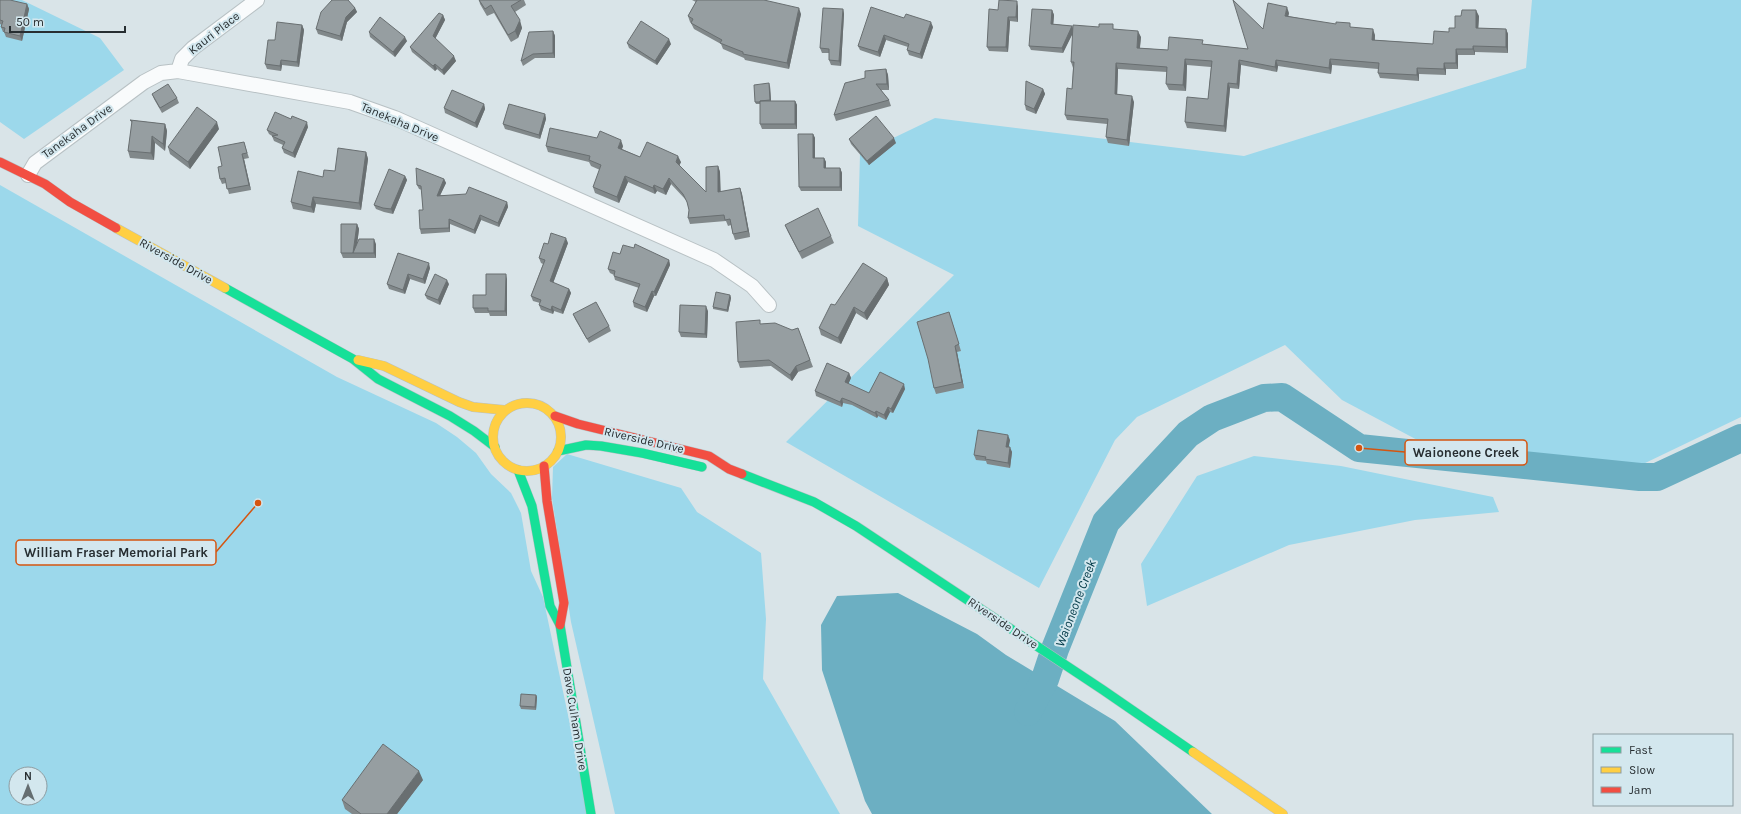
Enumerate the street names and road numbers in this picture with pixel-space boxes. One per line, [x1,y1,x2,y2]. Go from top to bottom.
street label: Kauri Place [186,9,242,57]
street label: Tanekaha Drive [359,99,441,145]
street label: Tanekaha Drive [39,101,115,161]
street label: Riverside Drive [137,235,215,287]
street label: Riverside Drive [603,424,685,456]
street label: Riverside Drive [965,594,1041,652]
street label: Dave Culham Drive [560,667,590,771]

